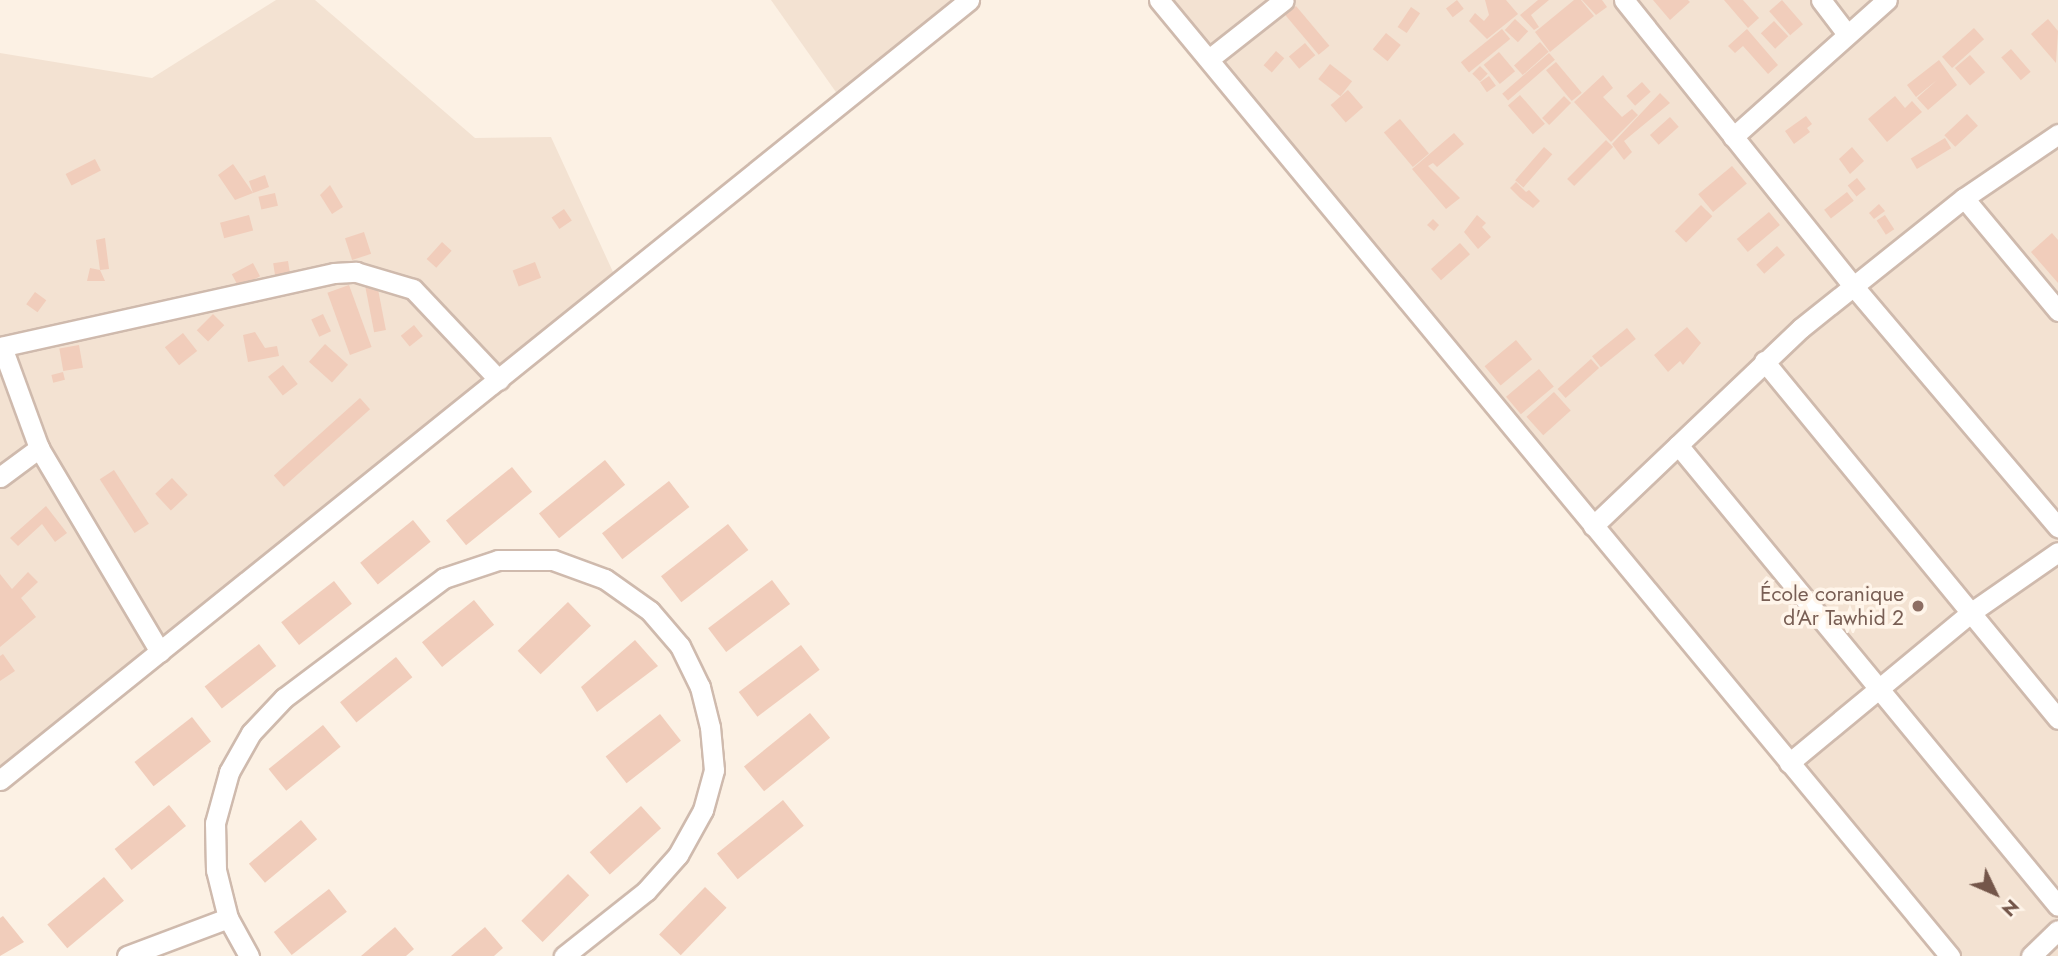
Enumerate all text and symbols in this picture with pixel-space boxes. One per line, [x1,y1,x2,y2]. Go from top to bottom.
place label: École coranique d'Ar Tawhid 2 [1760,581,1904,631]
marker: École coranique d'Ar Tawhid 2 [1910,598,1926,614]
north arrow [1960,858,2030,928]
text: N [1996,893,2025,923]

